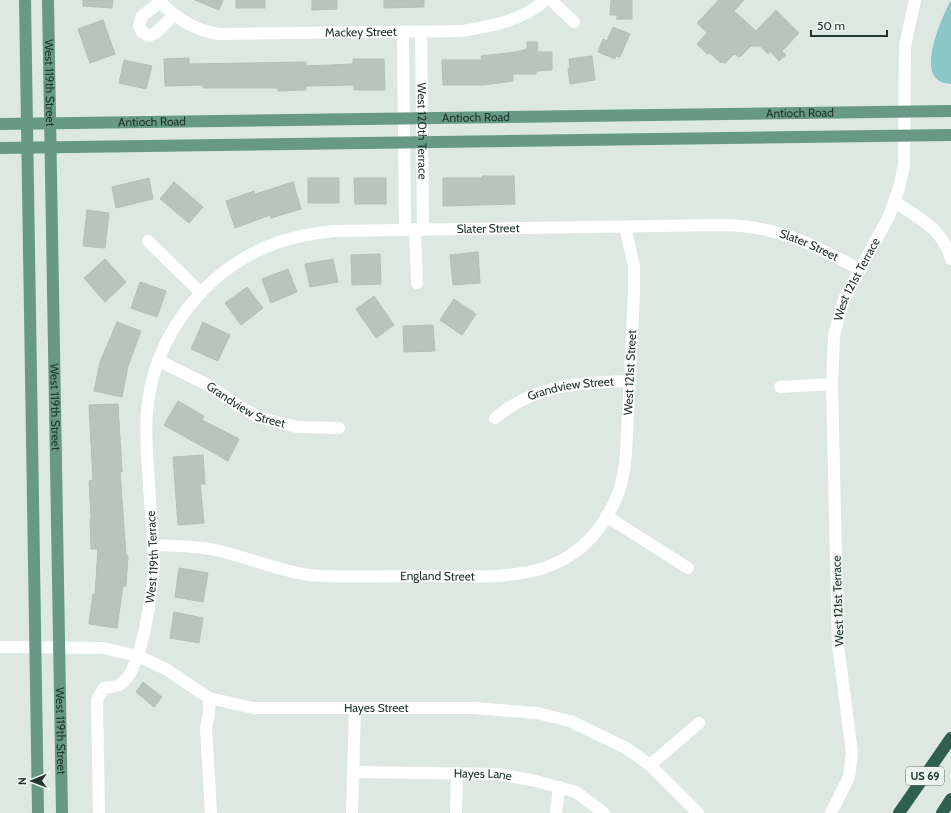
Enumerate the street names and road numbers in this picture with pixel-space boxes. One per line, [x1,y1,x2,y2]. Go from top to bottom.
street label: Mackey Street [325,24,397,40]
street label: West 119th Street [42,39,58,127]
street label: West 120th Terrace [415,82,430,180]
street label: Antioch Road [766,105,834,121]
street label: Antioch Road [442,109,510,125]
street label: Antioch Road [118,113,186,129]
street label: Slater Street [457,220,520,236]
street label: Slater Street [778,226,841,264]
street label: West 121st Terrace [830,235,883,322]
street label: West 121st Street [620,329,639,416]
street label: West 119th Street [47,363,64,451]
street label: Grandview Street [525,374,614,404]
street label: Grandview Street [204,378,287,431]
street label: West 119th Terrace [142,510,161,604]
street label: West 121st Terrace [828,555,847,647]
street label: England Street [400,568,475,584]
street label: West 119th Street [53,687,69,775]
street label: Hayes Street [344,700,409,715]
street label: Hayes Lane [454,765,513,783]
road number: US 69 [906,767,944,785]

